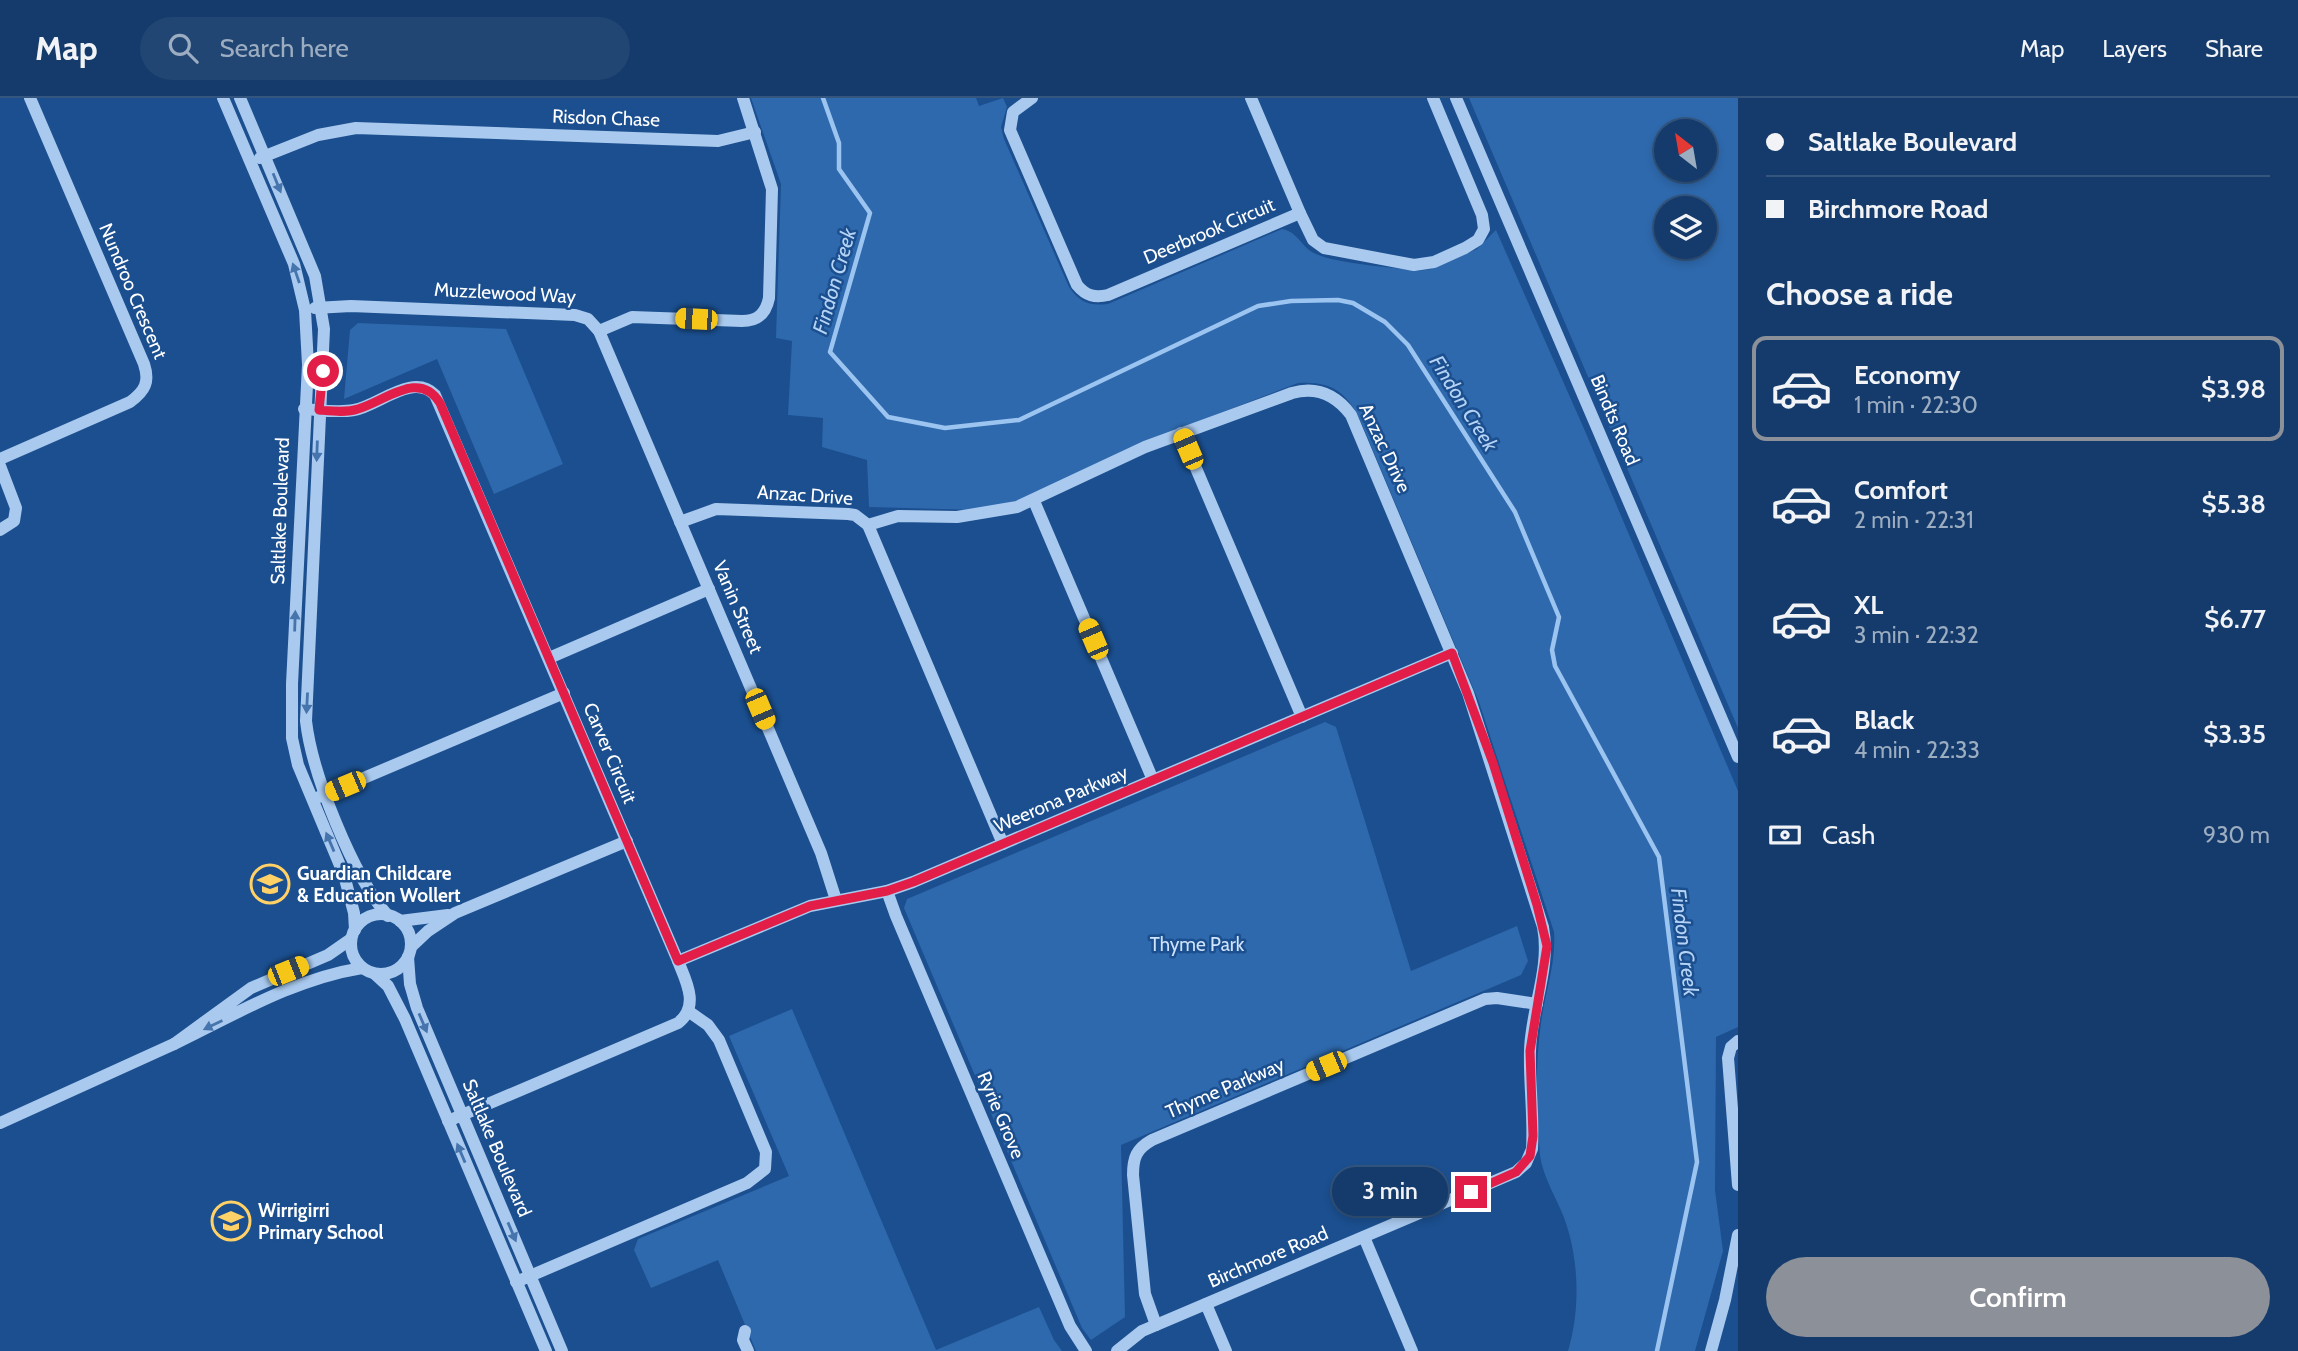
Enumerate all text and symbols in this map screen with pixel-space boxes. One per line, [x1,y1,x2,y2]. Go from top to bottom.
search box [140,17,630,80]
text: Map [35,28,98,68]
icon: search [164,29,202,67]
text: Search here [220,32,349,64]
text: Map [2020,34,2064,63]
text: Layers [2102,34,2167,63]
text: Share [2205,34,2263,63]
street label: Risdon Chase [552,105,661,131]
north arrow [1654,119,1717,182]
map controls [1654,119,1717,259]
text: Saltlake Boulevard [1808,126,2017,158]
one-way arrow [271,173,282,194]
street label: Deerbrook Circuit [1140,193,1279,269]
text: Birchmore Road [1808,193,1988,225]
button: layers [1654,196,1717,259]
street label: Nundroo Crescent [94,220,172,363]
water label: Findon Creek [807,224,861,337]
one-way arrow [291,262,301,283]
text: Choose a ride [1766,274,1953,313]
street label: Muzzlewood Way [433,278,577,308]
car [675,307,718,331]
water label: Findon Creek [1425,350,1504,457]
route start [307,355,339,387]
icon: car [1770,357,1833,420]
text: Economy [1854,359,1960,391]
street label: Bindts Road [1586,371,1644,469]
text: $3.98 [2201,373,2266,405]
text: 1 min · 22:30 [1854,391,1978,419]
street label: Anzac Drive [1354,400,1416,497]
car [1171,426,1206,472]
street label: Saltlake Boulevard [266,437,294,585]
one-way arrow [312,440,323,462]
icon: car [1770,472,1833,535]
text: Comfort [1854,474,1948,506]
street label: Anzac Drive [756,480,854,510]
text: $5.38 [2201,488,2266,520]
text: 2 min · 22:31 [1854,506,1974,534]
street label: Vanin Street [708,557,768,657]
icon: car [1770,587,1833,650]
text: XL [1854,589,1883,621]
text: $6.77 [2204,603,2266,635]
one-way arrow [290,610,301,632]
car [1076,616,1111,662]
text: 3 min · 22:32 [1854,621,1979,649]
car [743,686,778,732]
one-way arrow [301,692,312,714]
street label: Carver Circuit [578,699,642,807]
icon: car [1770,702,1833,765]
text: Black [1854,704,1914,736]
text: $3.35 [2203,718,2266,750]
text: 4 min · 22:33 [1854,736,1980,764]
street label: Weerona Parkway [991,760,1132,838]
car [322,768,369,804]
icon: cash [1766,816,1804,854]
text: Cash [1822,819,1875,851]
text: 930 m [2203,821,2270,849]
one-way arrow [324,831,335,852]
place label: Guardian Childcare & Education Wollert [297,862,461,907]
school or university icon: Guardian Childcare & Education Wollert [249,863,291,905]
water label: Findon Creek [1666,887,1704,998]
park label: Thyme Park [1150,933,1245,956]
car [265,953,312,989]
one-way arrow [418,1012,429,1033]
one-way arrow [203,1020,223,1031]
car [1303,1048,1350,1084]
street label: Thyme Parkway [1162,1053,1288,1123]
street label: Ryrie Grove [972,1068,1030,1162]
street label: Saltlake Boulevard [458,1076,536,1220]
one-way arrow [456,1142,467,1163]
callout: 3 min [1331,1168,1446,1216]
route end [1455,1176,1487,1208]
text: 3 min [1362,1177,1418,1205]
place label: Wirrigirri Primary School [258,1199,384,1244]
school or university icon: Wirrigirri Primary School [210,1200,252,1242]
street label: Birchmore Road [1205,1221,1331,1293]
one-way arrow [506,1222,517,1243]
button: Confirm [1766,1257,2270,1337]

